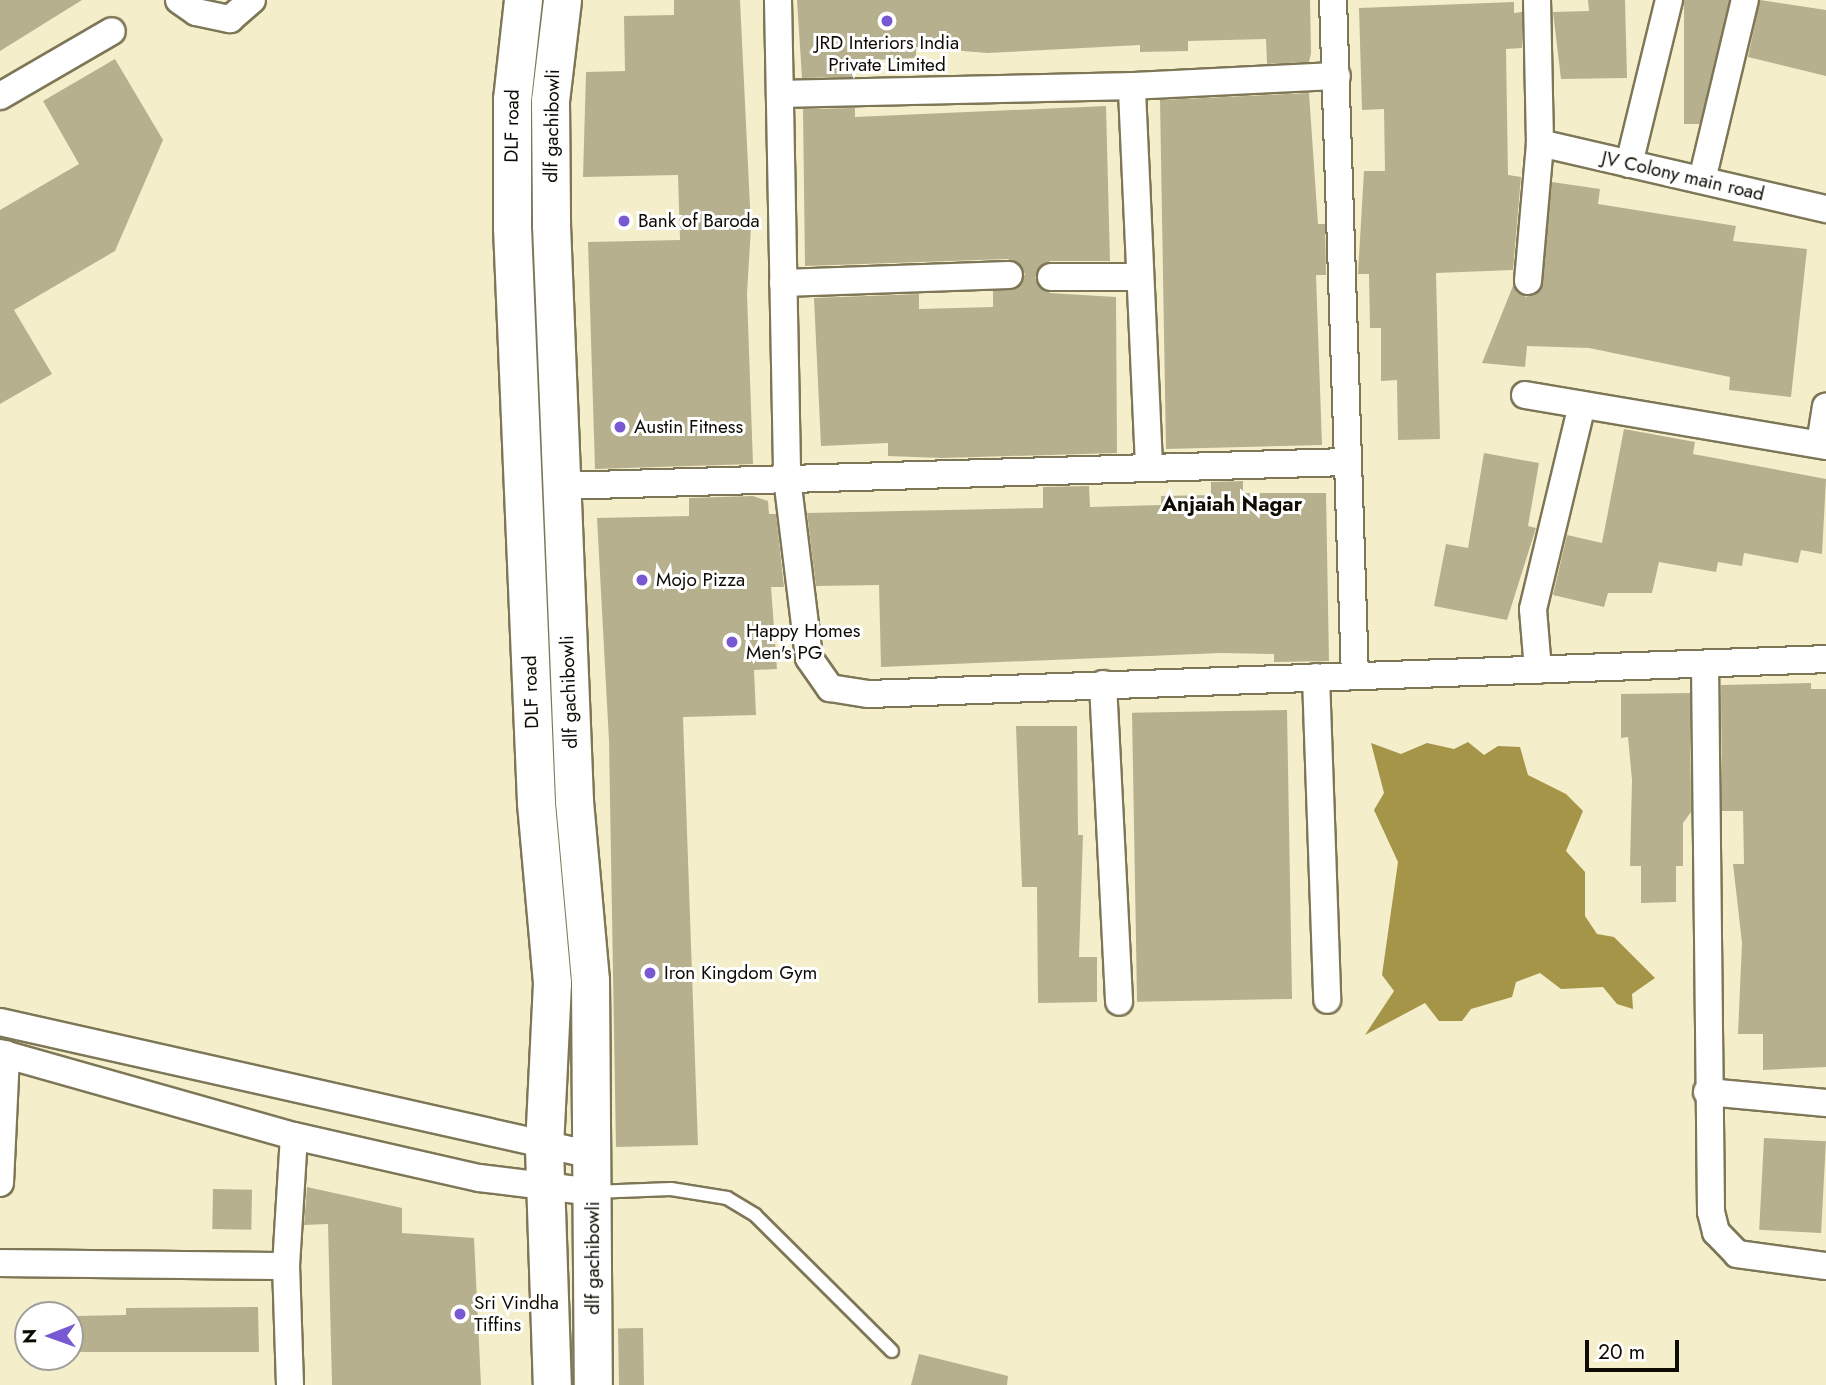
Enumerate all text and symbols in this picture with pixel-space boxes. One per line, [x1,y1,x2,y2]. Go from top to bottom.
marker: JRD Interiors India Private Limited [879,13,895,29]
place label: JRD Interiors India Private Limited [815,32,959,76]
street label: dlf gachibowli [540,69,564,183]
street label: DLF road [500,89,524,163]
street label: JV Colony main road [1600,146,1766,206]
place label: Bank of Baroda [638,210,760,232]
marker: Bank of Baroda [616,213,632,229]
place label: Austin Fitness [634,416,743,438]
marker: Austin Fitness [612,419,628,435]
district label: Anjaiah Nagar [1162,491,1302,517]
place label: Mojo Pizza [656,569,745,591]
marker: Mojo Pizza [634,572,650,588]
place label: Happy Homes Men's PG [746,620,860,664]
marker: Happy Homes Men's PG [724,634,740,650]
street label: dlf gachibowli [556,635,582,749]
street label: DLF road [518,655,544,729]
place label: Iron Kingdom Gym [664,962,817,984]
marker: Iron Kingdom Gym [642,965,658,981]
street label: dlf gachibowli [582,1201,604,1315]
place label: Sri Vindha Tiffins [474,1292,559,1336]
north arrow [14,1301,84,1371]
marker: Sri Vindha Tiffins [452,1306,468,1322]
scale bar [1588,1326,1682,1370]
text: N [16,1329,43,1344]
text: 20 m [1598,1337,1645,1367]

